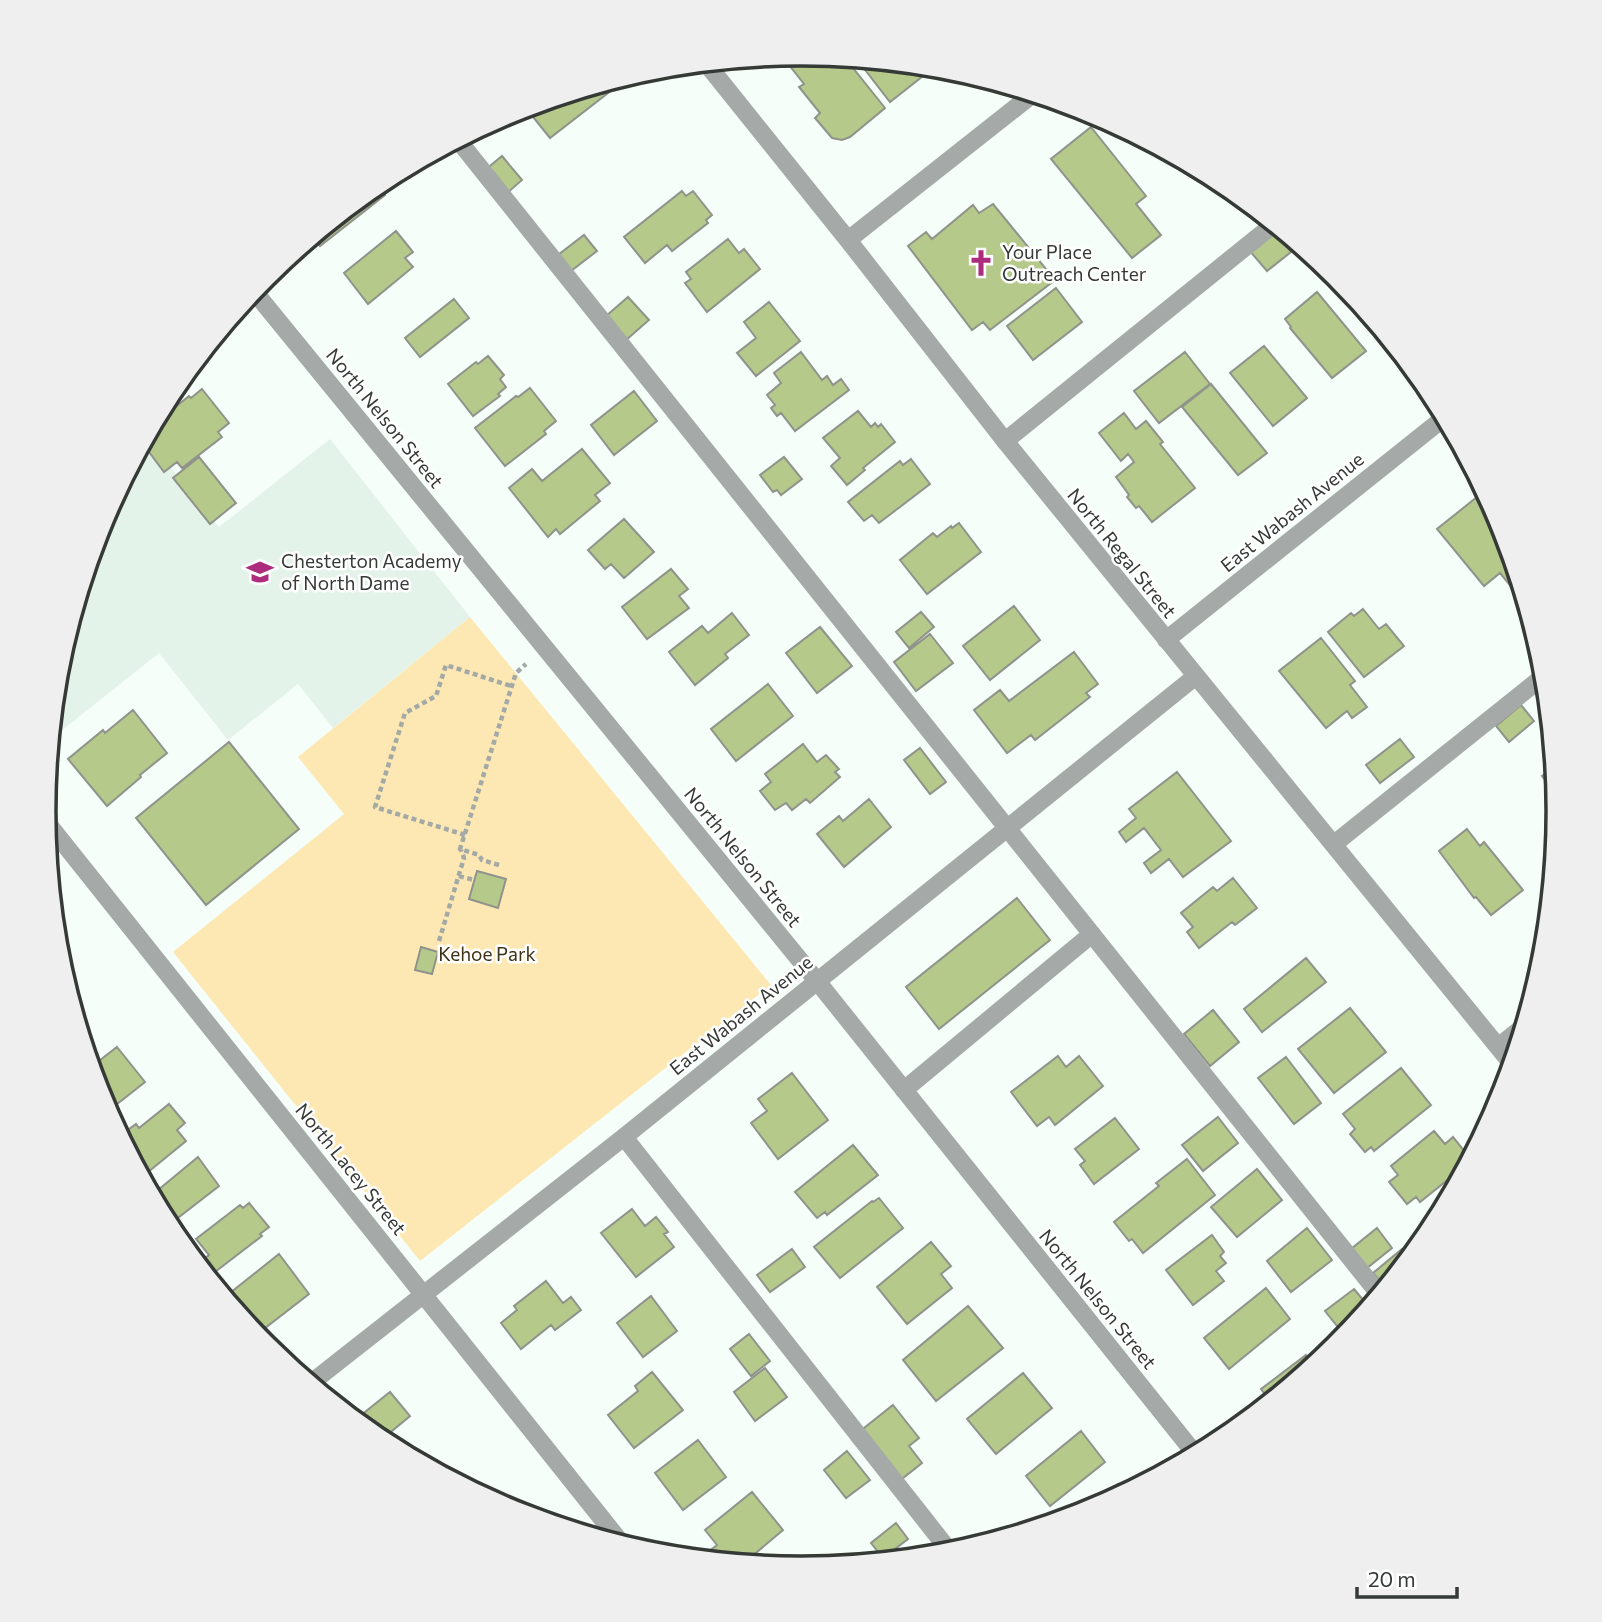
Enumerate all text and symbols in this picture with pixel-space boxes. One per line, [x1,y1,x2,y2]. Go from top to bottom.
place label: Your Place Outreach Center [1002,240,1147,285]
church icon: Your Place Outreach Center [966,248,996,278]
street label: North Nelson Street [322,343,449,492]
street label: East Wabash Avenue [1216,447,1368,576]
street label: North Regal Street [1063,483,1182,622]
place label: Chesterton Academy of North Dame [281,549,462,594]
school or university icon: Chesterton Academy of North Dame [245,557,275,587]
street label: North Nelson Street [680,782,807,931]
park label: Kehoe Park [438,942,536,965]
street label: East Wabash Avenue [665,950,817,1079]
street label: North Lacey Street [291,1098,412,1239]
street label: North Nelson Street [1035,1224,1162,1373]
scale bar [1357,1556,1457,1600]
text: 20 m [1368,1566,1416,1591]

